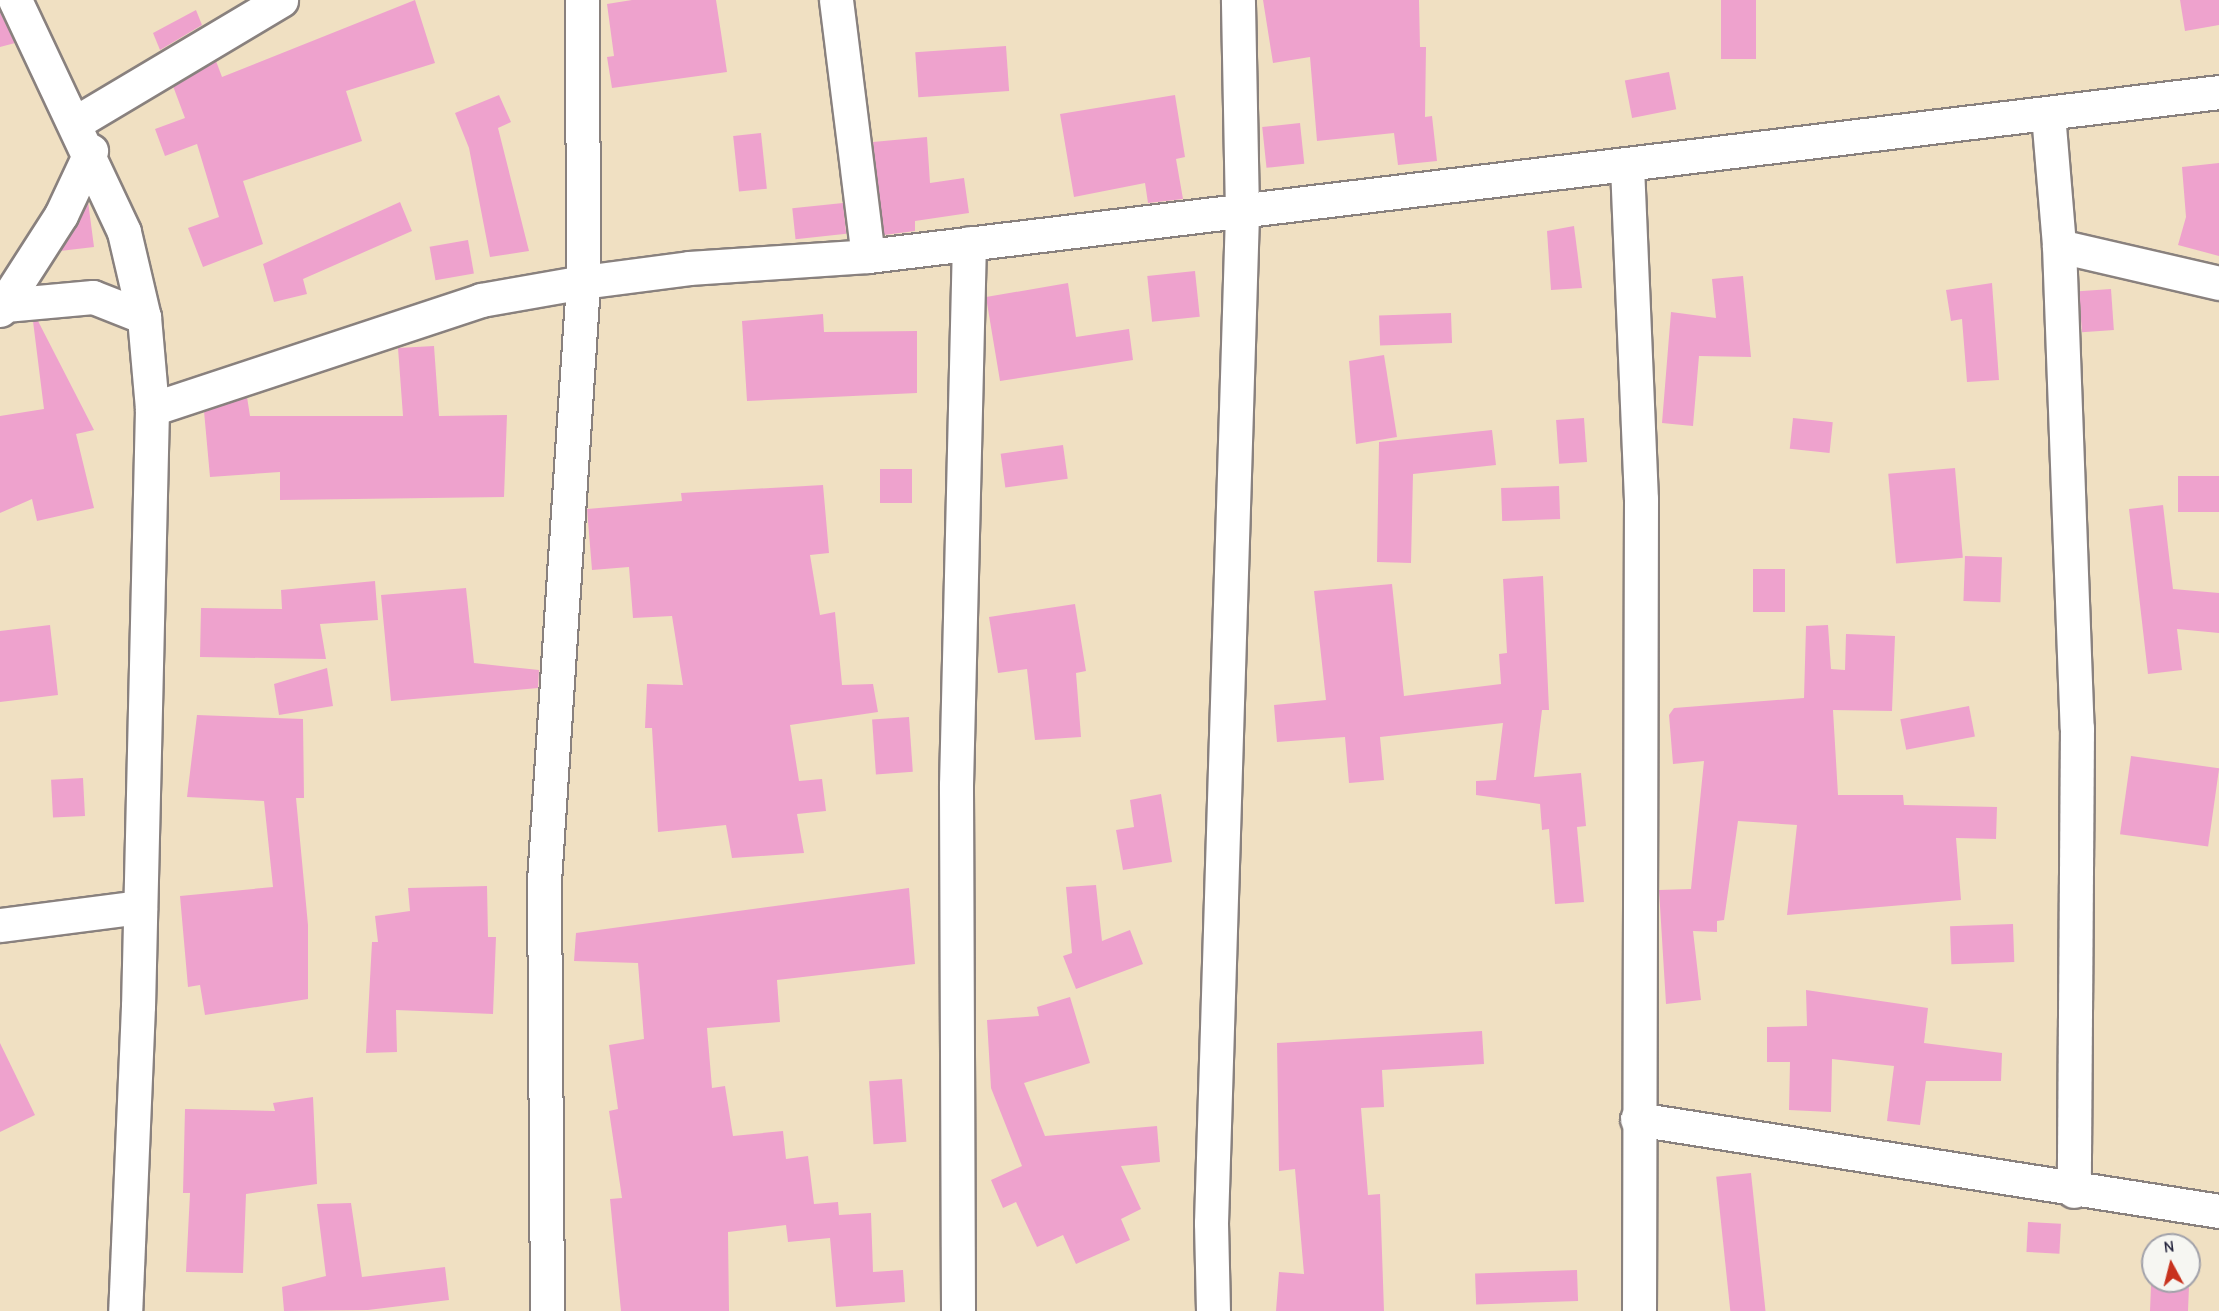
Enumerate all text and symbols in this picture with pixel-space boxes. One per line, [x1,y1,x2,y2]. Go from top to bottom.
north arrow [2141,1233,2201,1293]
text: N [2163,1238,2175,1257]

